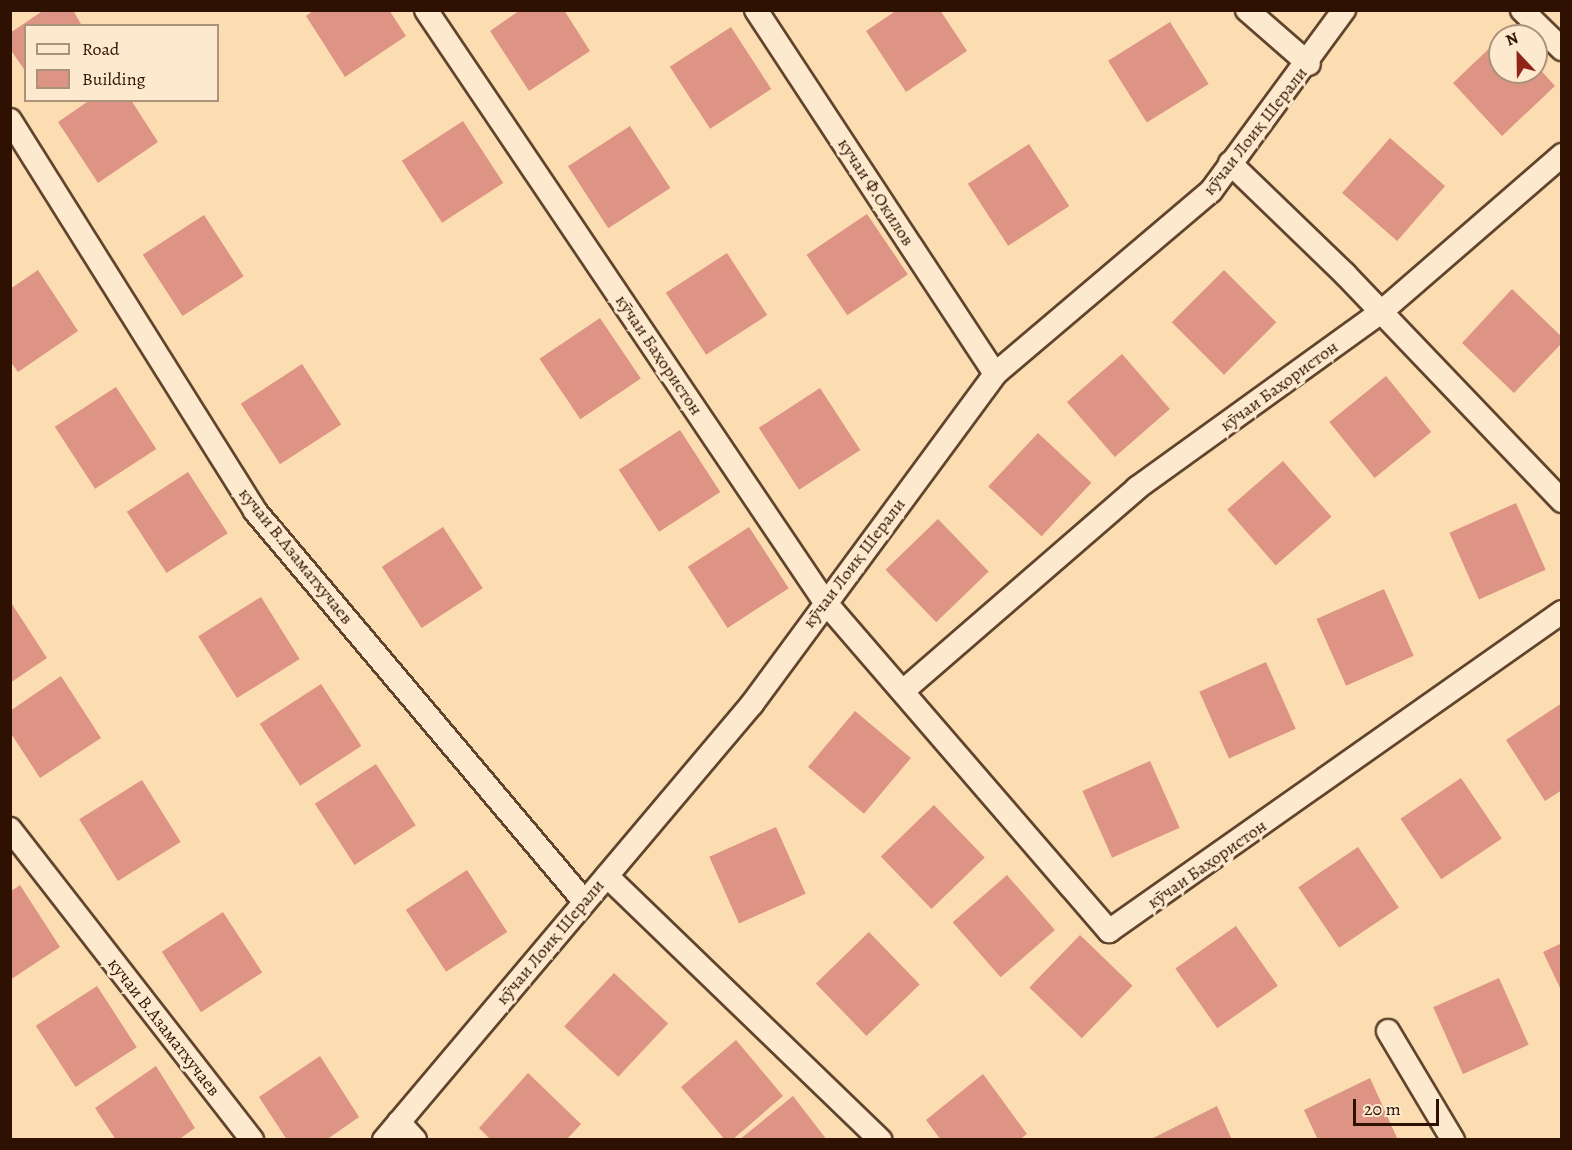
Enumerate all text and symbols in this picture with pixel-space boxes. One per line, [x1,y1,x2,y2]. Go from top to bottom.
legend [24,24,219,102]
north arrow [1488,24,1548,84]
text: N [1502,27,1522,52]
text: Road [82,37,119,61]
street label: кӯчаи Лоиқ Шерали [1198,63,1312,199]
text: Building [82,67,146,91]
street label: кучаи Ф.Окилов [833,134,919,250]
street label: кӯчаи Баҳористон [611,291,707,419]
street label: кӯчаи Баҳористон [1216,336,1342,436]
street label: кучаи В.Азаматхучаев [234,483,358,629]
street label: кӯчаи Лоиқ Шерали [798,494,910,632]
street label: кӯчаи Баҳористон [1143,815,1271,913]
street label: кӯчаи Лоиқ Шерали [491,875,609,1009]
street label: кучаи В.Азаматхучаев [103,954,225,1100]
scale bar [1356,1087,1442,1125]
text: 20 m [1364,1097,1401,1121]

